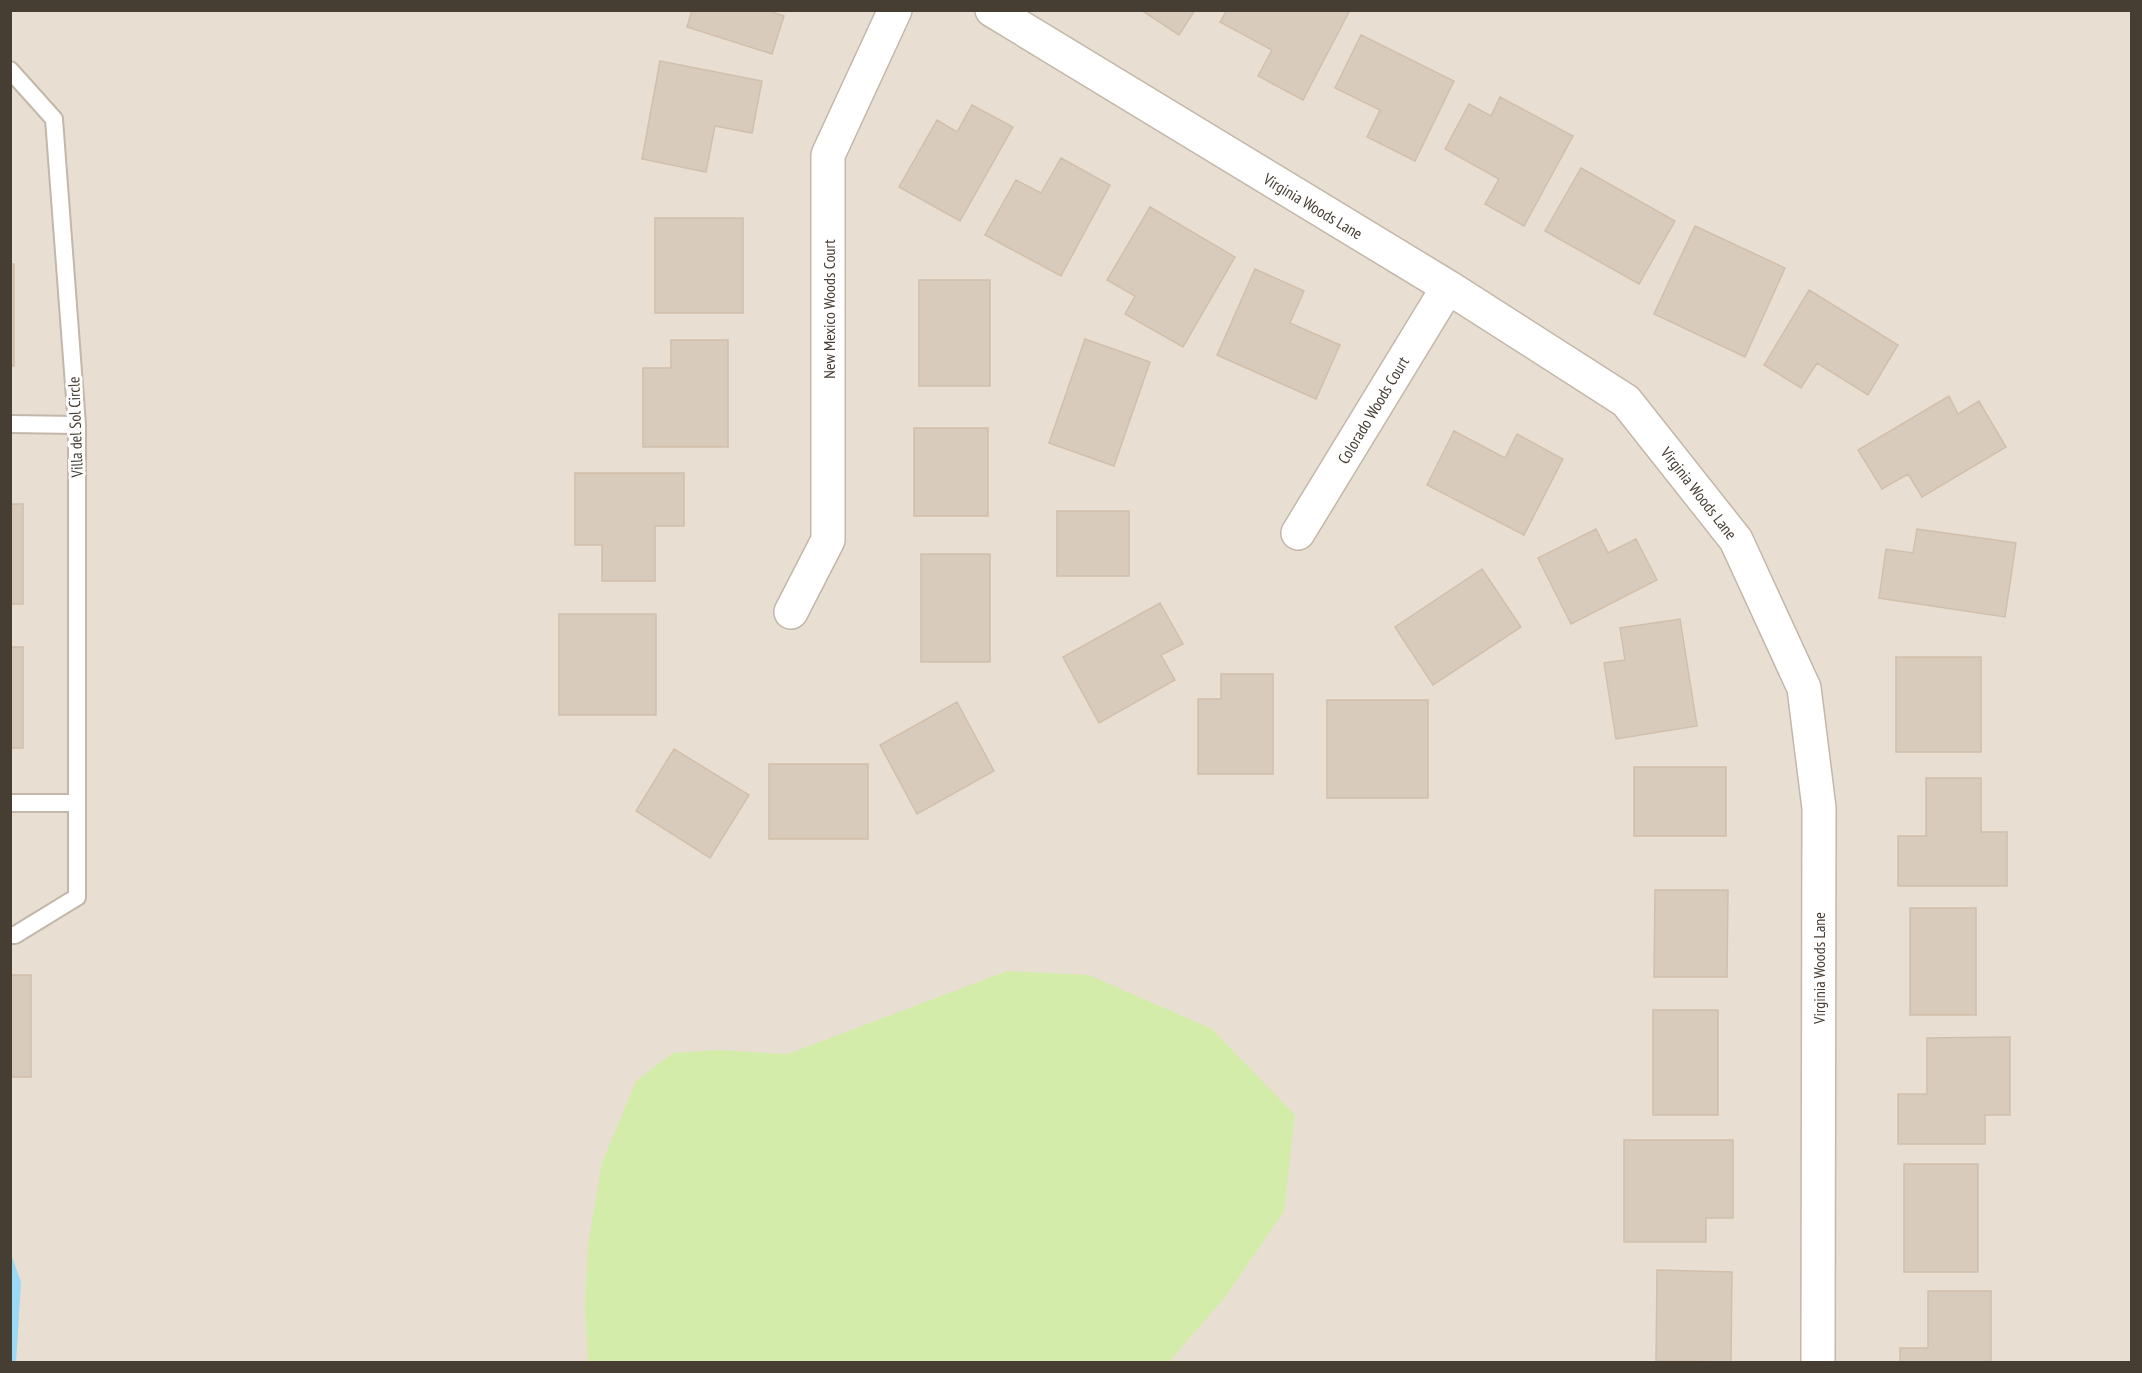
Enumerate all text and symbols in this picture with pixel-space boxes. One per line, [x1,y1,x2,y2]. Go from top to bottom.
street label: Virginia Woods Lane [1259,168,1366,243]
street label: New Mexico Woods Court [819,239,839,379]
street label: Colorado Woods Court [1333,352,1413,467]
street label: Villa del Sol Circle [63,376,87,479]
street label: Virginia Woods Lane [1656,442,1741,543]
street label: Virginia Woods Lane [1809,912,1829,1025]

